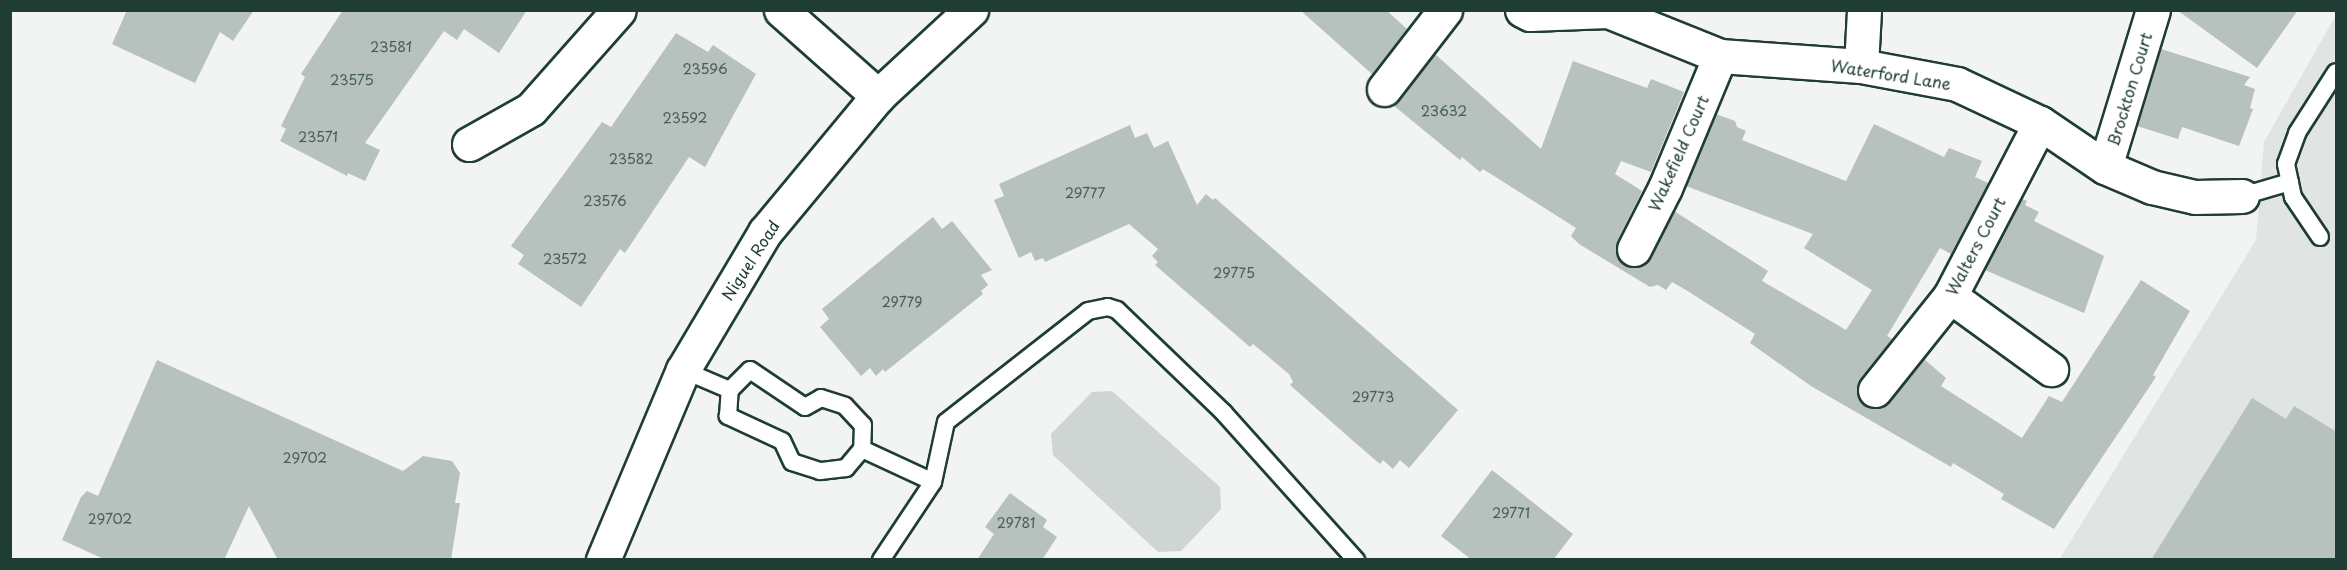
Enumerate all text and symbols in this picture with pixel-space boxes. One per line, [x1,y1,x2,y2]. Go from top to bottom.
street label: Brockton Court [2103,30,2155,148]
house number: 23581 [370,39,412,55]
street label: Waterford Lane [1829,55,1953,93]
house number: 23596 [682,61,728,77]
house number: 23575 [330,72,374,88]
street label: Wakefield Court [1644,92,1712,214]
house number: 23632 [1421,103,1467,119]
house number: 23592 [662,110,708,126]
house number: 23571 [298,129,338,145]
house number: 23582 [609,151,653,167]
house number: 29777 [1065,185,1105,201]
house number: 23576 [583,193,627,209]
street label: Walters Court [1941,194,2009,298]
street label: Niguel Road [717,216,783,304]
house number: 23572 [543,251,587,267]
house number: 29775 [1213,265,1255,281]
house number: 29779 [882,294,922,310]
house number: 29773 [1352,389,1394,405]
house number: 29702 [283,450,327,466]
house number: 29771 [1492,505,1530,521]
house number: 29702 [88,511,132,527]
house number: 29781 [997,515,1035,531]

